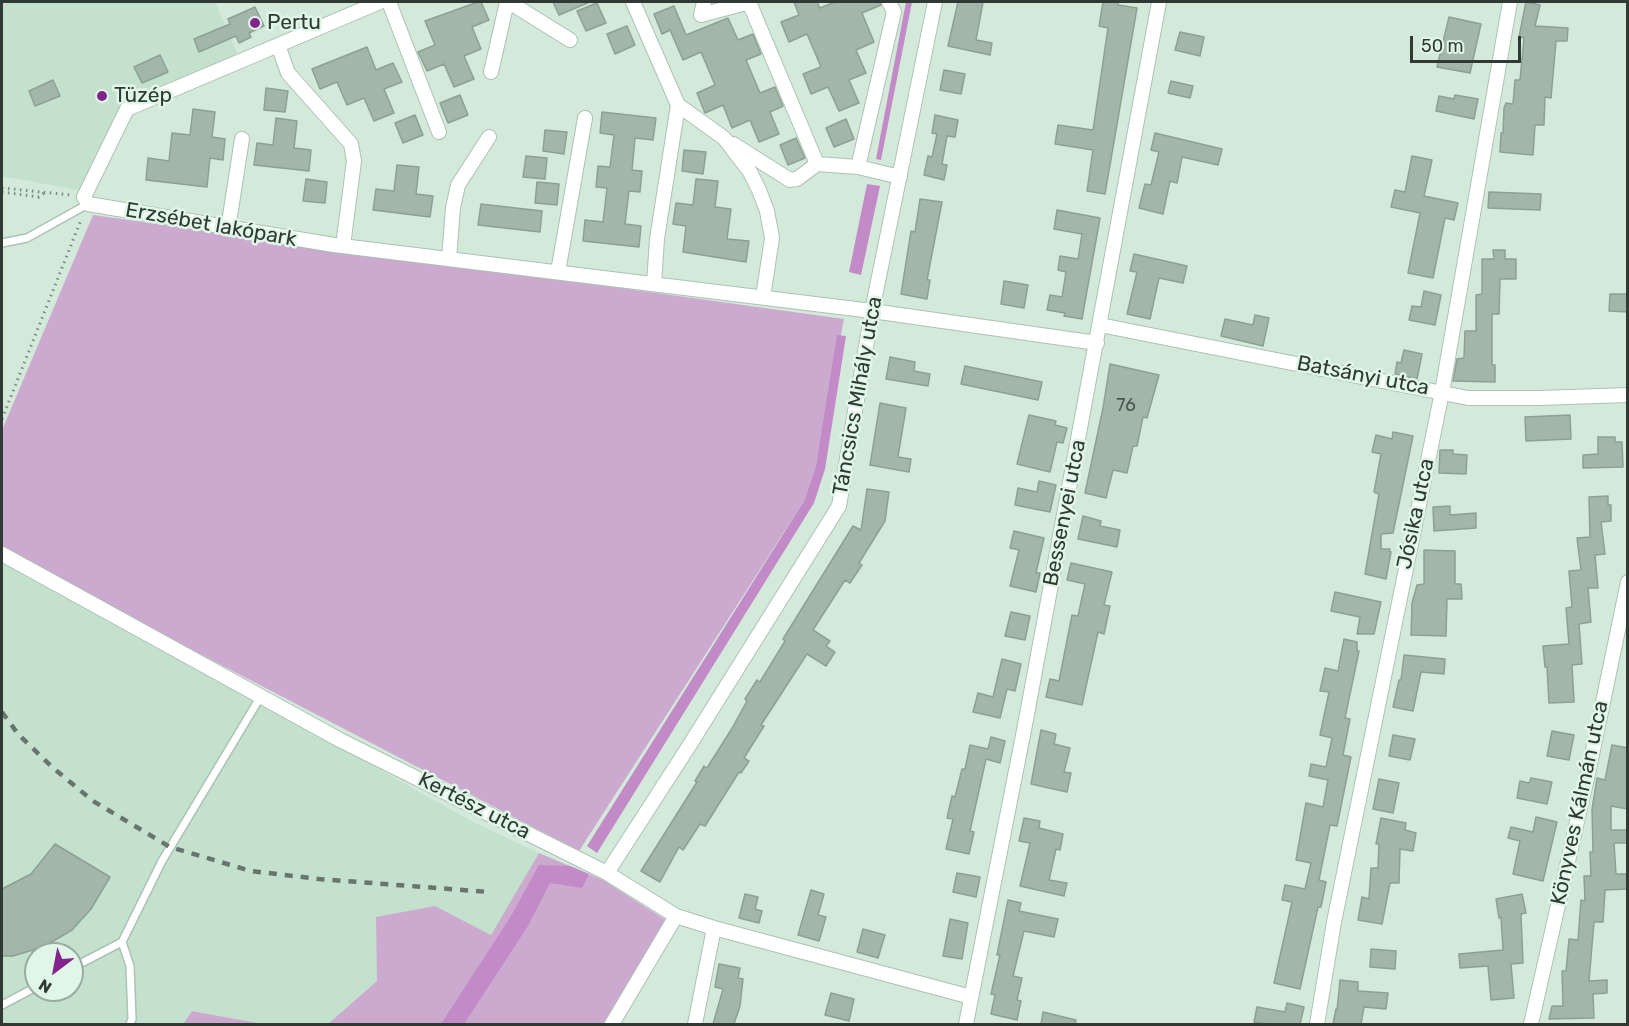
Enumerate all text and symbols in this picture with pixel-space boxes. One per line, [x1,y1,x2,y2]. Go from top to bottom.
place label: Pertu [267,10,321,36]
marker: Pertu [248,16,262,30]
scale bar [1413,24,1524,62]
text: 50 m [1421,35,1464,57]
place label: Tüzép [114,83,172,109]
marker: Tüzép [95,89,109,103]
street label: Erzsébet lakópark [123,198,299,252]
street label: Táncsics Mihály utca [828,295,888,497]
street label: Batsányi utca [1295,351,1431,401]
house number: 76 [1116,395,1136,417]
street label: Bessenyei utca [1038,438,1092,588]
street label: Jósika utca [1392,456,1440,572]
street label: Könyves Kálmán utca [1546,699,1614,907]
street label: Kertész utca [414,767,534,845]
north arrow [24,942,84,1002]
text: N [35,975,55,997]

